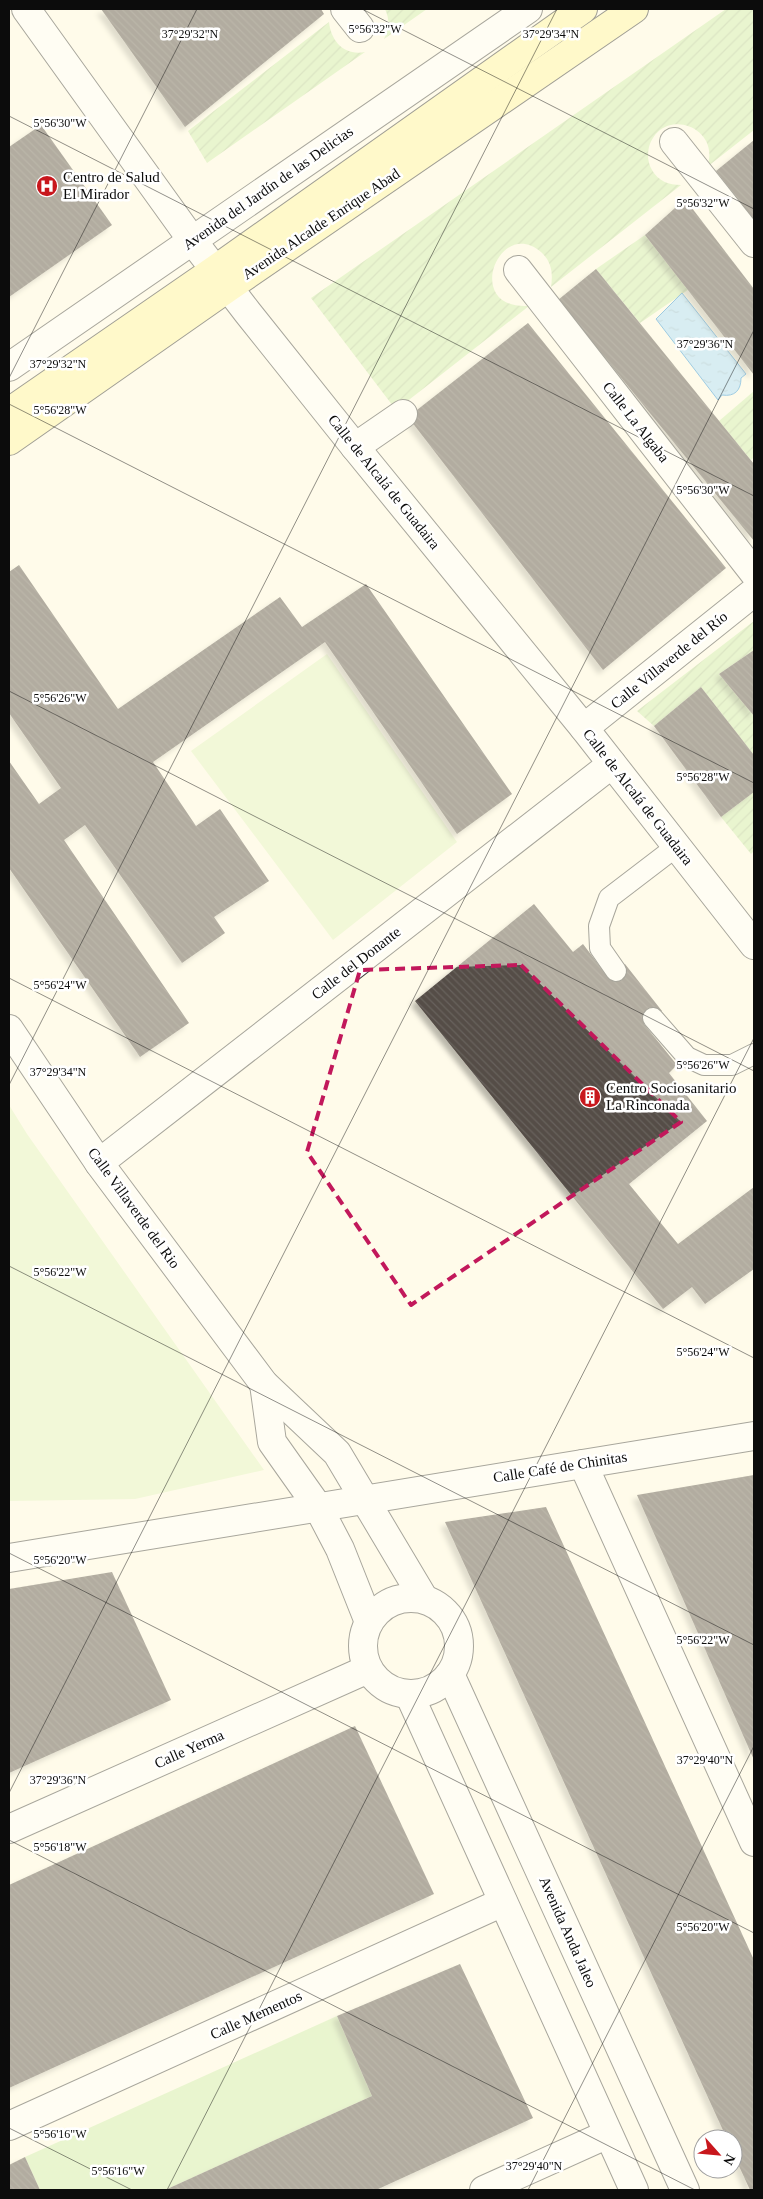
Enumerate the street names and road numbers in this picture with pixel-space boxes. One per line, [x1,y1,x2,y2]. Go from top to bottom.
street label: Avenida del Jardín de las Delicias [180,123,356,253]
street label: Avenida Alcalde Enrique Abad [239,165,403,283]
street label: Calle La Algaba [600,379,673,466]
street label: Calle de Alcalá de Guadaira [325,412,443,553]
street label: Calle Villaverde del Río [608,608,730,712]
street label: Calle de Alcalá de Guadaira [580,726,696,868]
street label: Calle del Donante [308,923,404,1003]
street label: Calle Villaverde del Rio [85,1145,183,1271]
street label: Calle Café de Chinitas [492,1448,628,1485]
street label: Calle Yerma [152,1726,226,1771]
street label: Avenida Anda Jaleo [536,1874,600,1990]
street label: Calle Mementos [208,1988,304,2042]

